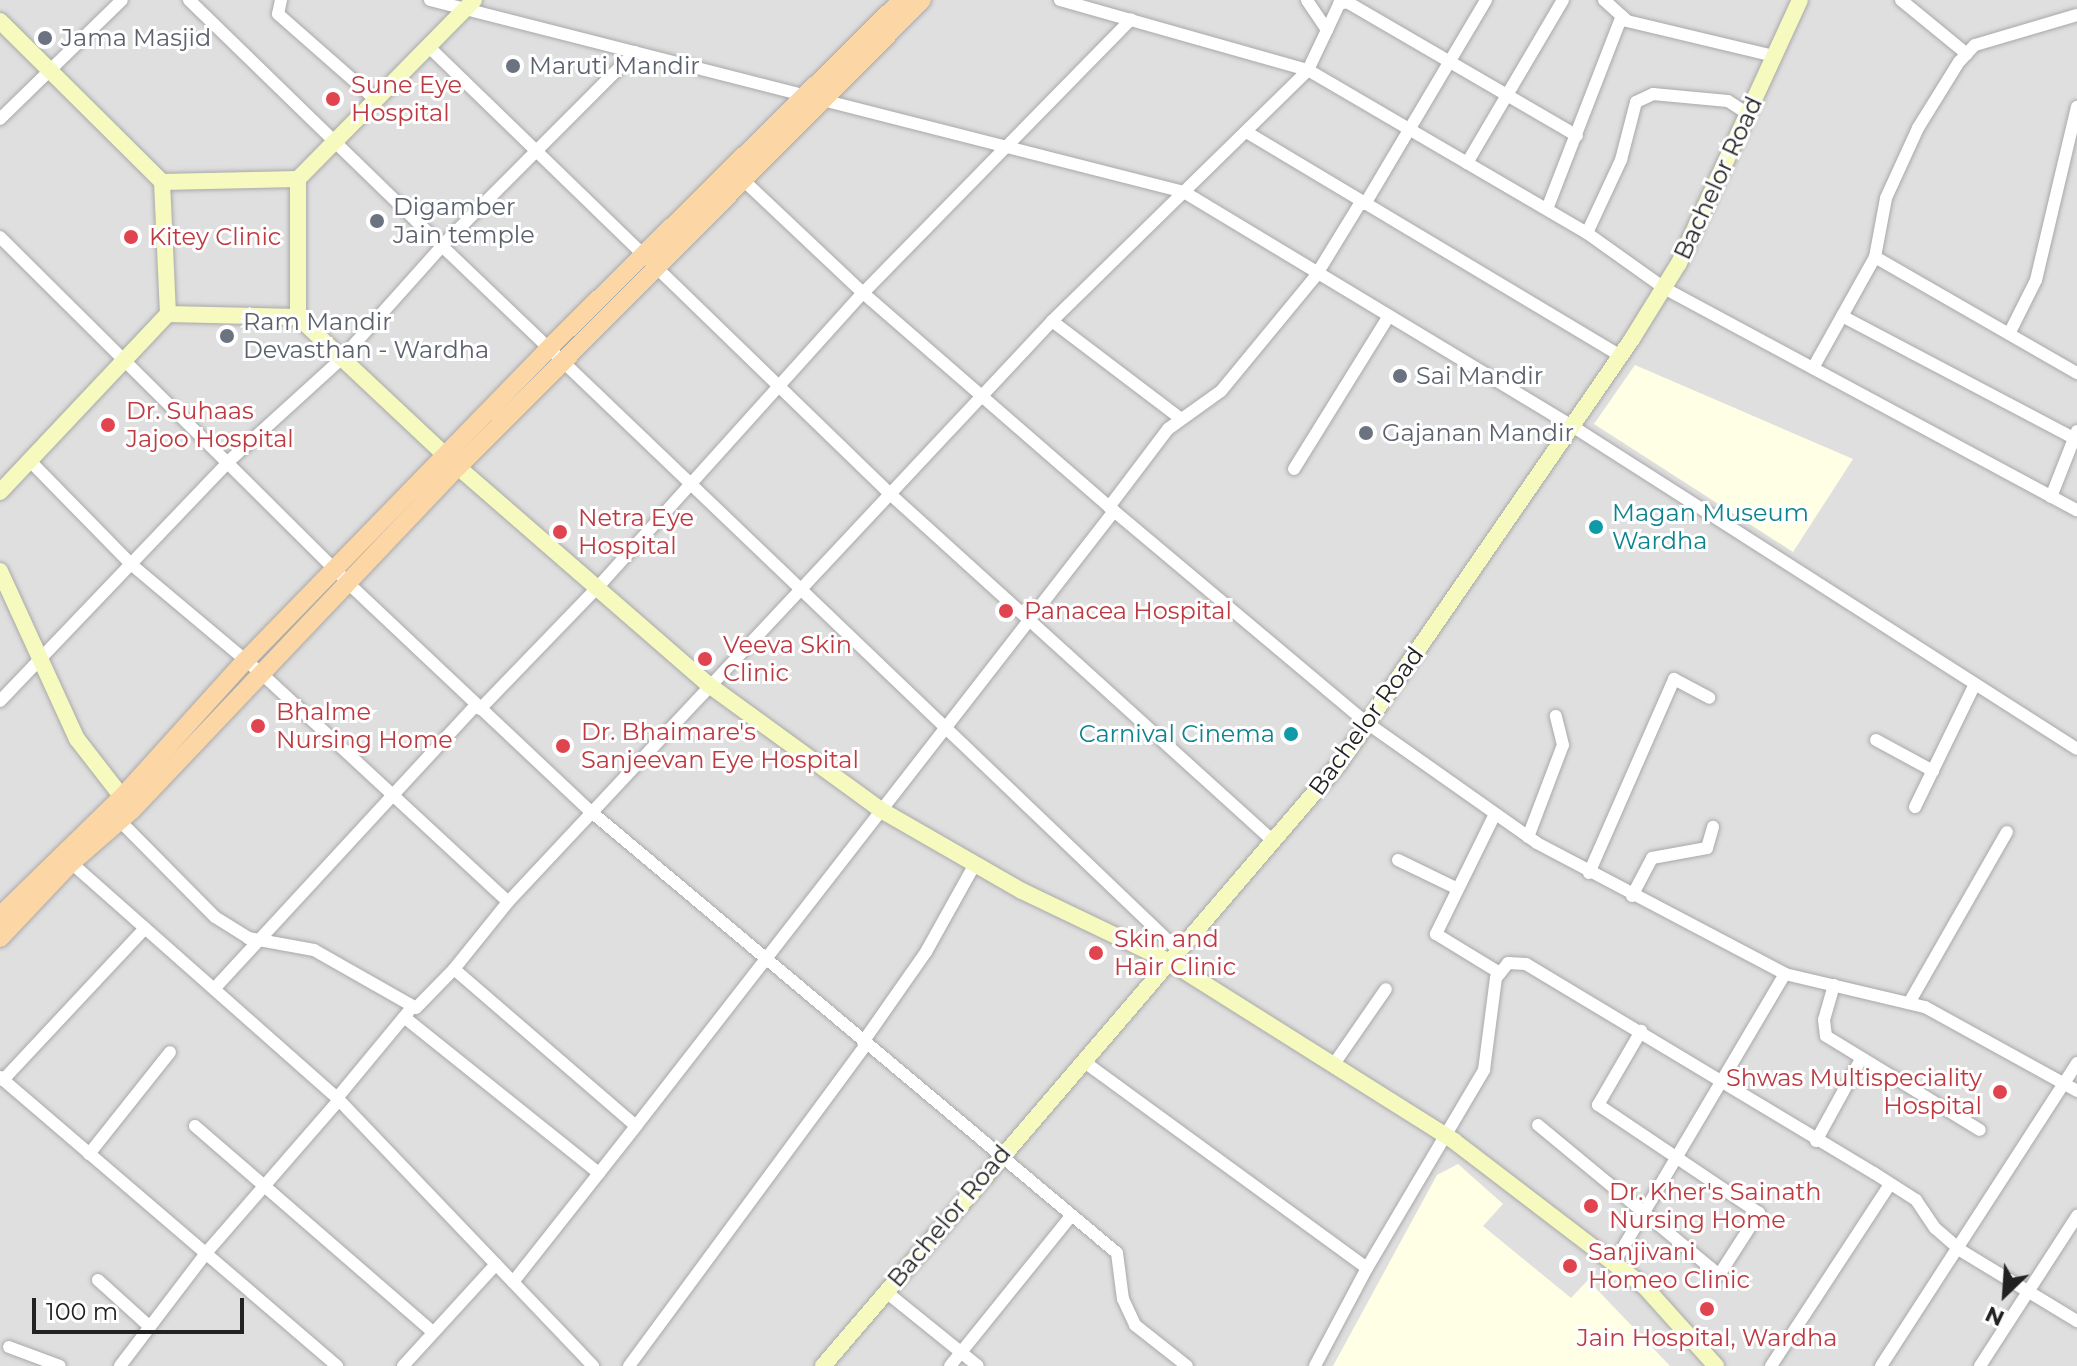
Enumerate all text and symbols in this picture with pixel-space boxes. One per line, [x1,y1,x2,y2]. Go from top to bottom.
place label: Jama Masjid [61,24,211,52]
marker: Jama Masjid [36,29,54,47]
place label: Maruti Mandir [529,52,700,80]
marker: Maruti Mandir [504,57,522,75]
place label: Sune Eye Hospital [351,71,462,127]
marker: Sune Eye Hospital [322,88,344,110]
street label: Bachelor Road [1668,92,1768,264]
place label: Digamber Jain temple [393,193,535,249]
marker: Digamber Jain temple [368,212,386,230]
place label: Kitey Clinic [149,223,281,251]
marker: Kitey Clinic [120,226,142,248]
place label: Ram Mandir Devasthan - Wardha [243,308,489,364]
marker: Ram Mandir Devasthan - Wardha [218,327,236,345]
place label: Sai Mandir [1416,362,1543,390]
marker: Sai Mandir [1391,367,1409,385]
place label: Dr. Suhaas Jajoo Hospital [126,397,294,453]
marker: Dr. Suhaas Jajoo Hospital [97,414,119,436]
place label: Gajanan Mandir [1382,419,1574,447]
marker: Gajanan Mandir [1357,424,1375,442]
place label: Magan Museum Wardha [1612,499,1809,555]
place label: Netra Eye Hospital [578,504,694,560]
marker: Magan Museum Wardha [1587,518,1605,536]
marker: Netra Eye Hospital [549,521,571,543]
place label: Panacea Hospital [1024,597,1232,625]
marker: Panacea Hospital [995,600,1017,622]
place label: Veeva Skin Clinic [723,631,852,687]
street label: Bachelor Road [1302,641,1430,801]
marker: Veeva Skin Clinic [694,648,716,670]
place label: Bhalme Nursing Home [276,698,453,754]
marker: Bhalme Nursing Home [247,715,269,737]
place label: Dr. Bhaimare's Sanjeevan Eye Hospital [581,718,859,774]
place label: Carnival Cinema [1079,720,1275,748]
marker: Carnival Cinema [1282,725,1300,743]
marker: Dr. Bhaimare's Sanjeevan Eye Hospital [552,735,574,757]
place label: Skin and Hair Clinic [1114,925,1236,981]
marker: Skin and Hair Clinic [1085,942,1107,964]
place label: Shwas Multispeciality Hospital [1726,1064,1982,1120]
marker: Shwas Multispeciality Hospital [1989,1081,2011,1103]
street label: Bachelor Road [881,1139,1017,1293]
place label: Dr. Kher's Sainath Nursing Home [1609,1178,1822,1234]
marker: Dr. Kher's Sainath Nursing Home [1580,1195,1602,1217]
place label: Sanjivani Homeo Clinic [1588,1238,1750,1294]
north arrow [1965,1254,2045,1334]
marker: Sanjivani Homeo Clinic [1559,1255,1581,1277]
scale bar [36,1282,248,1332]
text: 100 m [46,1297,118,1326]
marker: Jain Hospital, Wardha [1696,1298,1718,1320]
text: N [1981,1300,2008,1332]
place label: Jain Hospital, Wardha [1577,1324,1837,1352]

